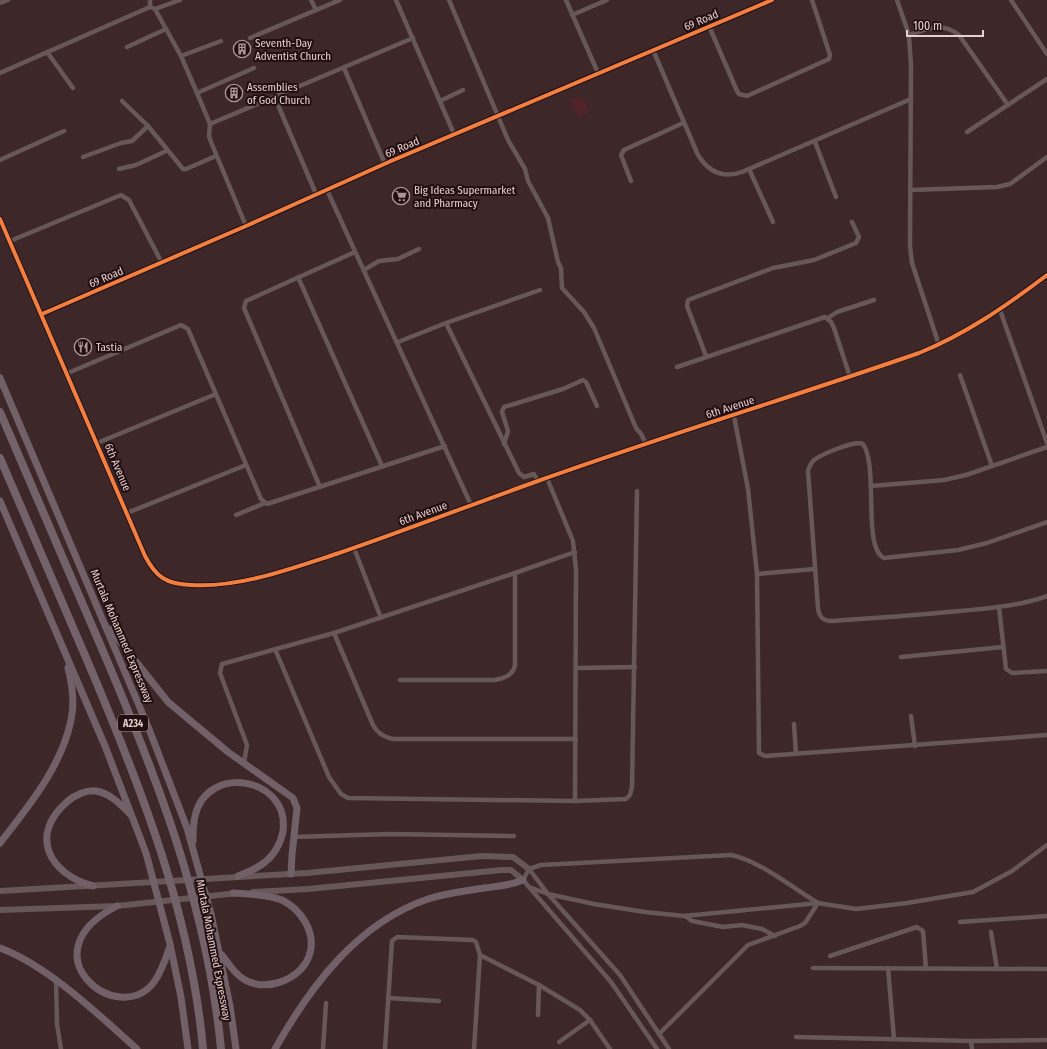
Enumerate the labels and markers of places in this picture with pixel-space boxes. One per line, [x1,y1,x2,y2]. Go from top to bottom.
place label: Seventh-Day Adventist Church [255,37,331,63]
building icon: Seventh-Day Adventist Church [232,39,252,59]
place label: Assemblies of God Church [247,81,310,107]
building icon: Assemblies of God Church [224,83,244,103]
place label: Big Ideas Supermarket and Pharmacy [414,184,516,210]
supermarket icon: Big Ideas Supermarket and Pharmacy [391,186,411,206]
restaurant icon: Tastia [73,337,93,357]
place label: Tastia [96,341,122,354]

